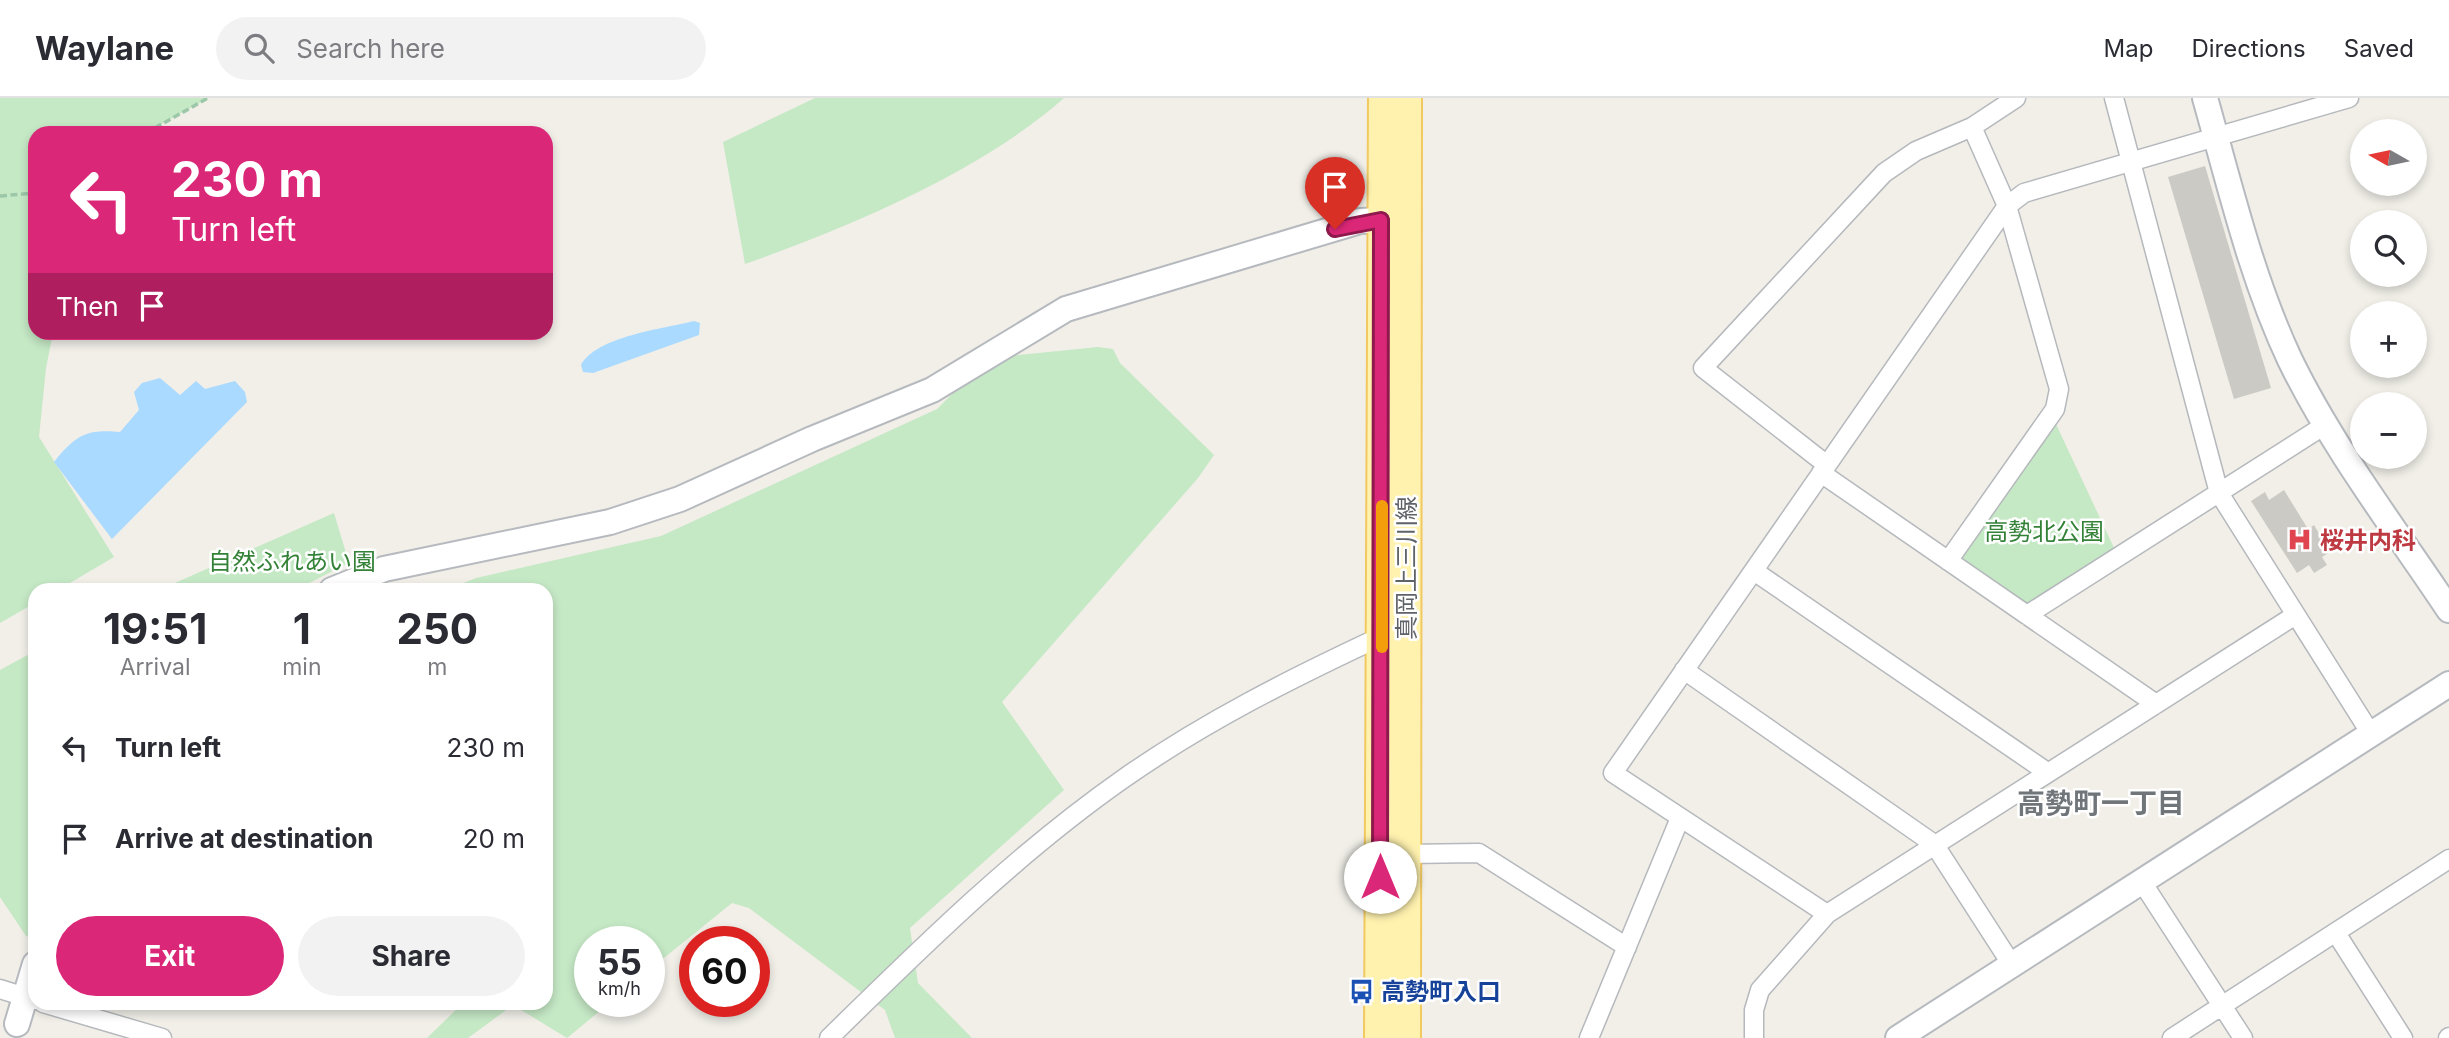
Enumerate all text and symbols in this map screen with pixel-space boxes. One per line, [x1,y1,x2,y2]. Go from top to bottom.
search box [216,17,706,80]
text: Waylane [35,28,174,68]
icon: search [240,29,278,67]
text: Search here [296,33,445,64]
text: Map [2104,34,2153,63]
text: Directions [2191,34,2306,63]
text: Saved [2344,34,2414,63]
north arrow [2350,119,2427,196]
map controls [2350,119,2427,469]
text: 230 m [171,150,323,209]
icon: left [56,154,147,245]
pin [1305,157,1365,229]
icon: arrive [1316,168,1354,206]
text: Turn left [171,210,296,249]
button: search [2350,210,2427,287]
icon: arrive [133,287,171,325]
text: Then [56,291,119,322]
button: + [2350,301,2427,378]
button: − [2350,392,2427,469]
street label: 真岡上三川線 [1392,496,1421,640]
park label: 高勢北公園 [1984,517,2104,546]
hospital icon: 桜井内科 [2286,526,2314,554]
place label: 桜井内科 [2320,526,2416,555]
park label: 自然ふれあい園 [208,547,376,576]
text: 19:51 [103,603,207,654]
text: 1 [293,603,311,654]
text: 250 [396,603,478,654]
text: Arrival [120,653,191,681]
text: min [282,653,322,681]
text: m [427,653,447,681]
icon: left [56,729,94,767]
text: Turn left [115,732,221,763]
text: 230 m [447,732,525,763]
district label: 高勢町一丁目 [2017,786,2185,820]
icon: arrive [56,820,94,858]
text: Arrive at destination [115,823,374,854]
text: 20 m [463,823,525,854]
position arrow [1343,840,1417,914]
button: Exit [56,916,284,996]
button: Share [298,916,525,996]
speed limit sign: 60 [679,926,770,1017]
text: 55 [597,941,642,983]
bus stop icon: 高勢町入口 [1347,977,1375,1005]
place label: 高勢町入口 [1381,977,1501,1006]
text: km/h [598,978,641,999]

